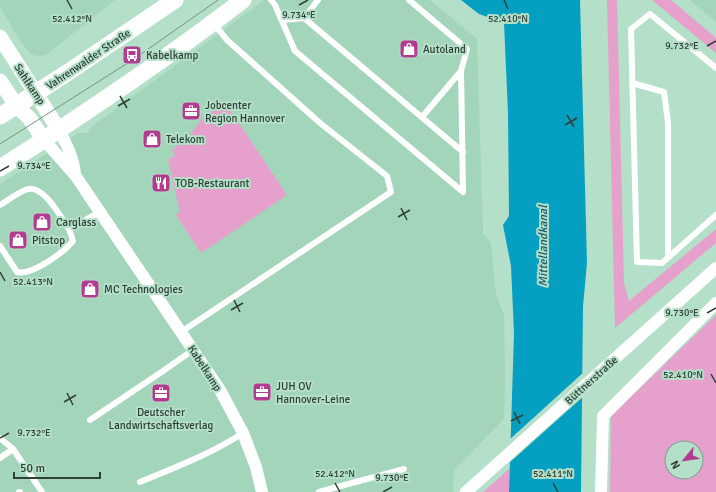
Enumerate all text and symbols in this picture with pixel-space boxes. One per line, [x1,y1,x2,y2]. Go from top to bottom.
text: 9.734°E [282,9,316,21]
text: 52.412°N [52,13,92,25]
text: 52.410°N [488,13,528,25]
street label: Vahrenwalder Straße [44,26,133,92]
shop icon: Autoland [398,38,420,60]
text: 9.732°E [665,40,699,52]
place label: Autoland [423,43,466,56]
bus stop icon: Kabelkamp [121,44,143,66]
place label: Kabelkamp [146,49,199,62]
street label: Sahlkamp [11,61,48,107]
place label: Jobcenter Region Hannover [205,99,285,125]
office icon: Jobcenter Region Hannover [180,100,202,122]
shop icon: Telekom [141,128,163,150]
place label: Telekom [166,133,205,146]
text: 9.734°E [17,160,51,172]
restaurant icon: TOB-Restaurant [150,172,172,194]
place label: TOB-Restaurant [175,177,250,190]
water label: Mittellandkanal [536,204,551,287]
shop icon: Carglass [31,211,53,233]
place label: Carglass [56,216,97,229]
shop icon: Pitstop [7,229,29,251]
place label: Pitstop [32,234,65,247]
text: 52.413°N [13,276,53,288]
shop icon: MC Technologies [79,278,101,300]
place label: MC Technologies [104,283,183,296]
text: 9.730°E [665,307,699,319]
street label: Kabelkamp [185,343,224,394]
street label: Büttnerstraße [562,353,620,407]
text: 52.410°N [663,369,703,381]
place label: JUH OV Hannover-Leine [276,380,350,406]
office icon: JUH OV Hannover-Leine [251,381,273,403]
office icon: Deutscher Landwirtschaftsverlag [150,382,172,404]
place label: Deutscher Landwirtschaftsverlag [109,406,214,432]
text: 9.732°E [17,427,51,439]
north arrow [664,440,704,480]
scale bar [14,454,100,480]
text: N [668,458,683,471]
text: 50 m [20,461,45,476]
text: 52.412°N [315,468,355,480]
text: 52.411°N [533,468,573,480]
text: 9.730°E [375,472,409,484]

